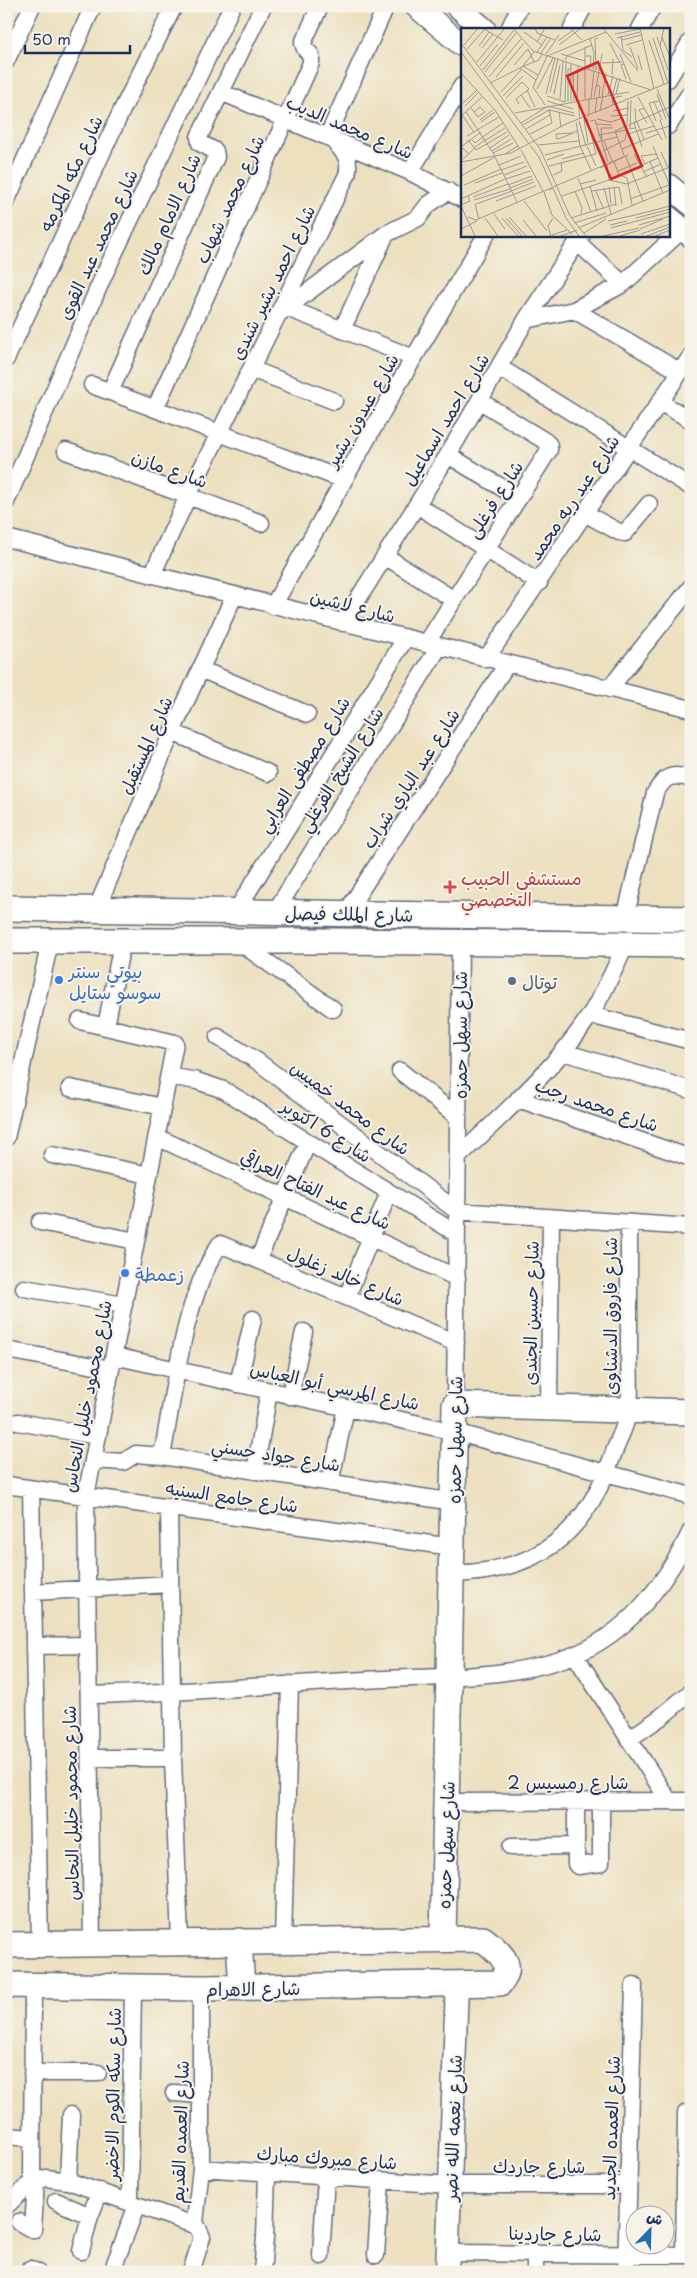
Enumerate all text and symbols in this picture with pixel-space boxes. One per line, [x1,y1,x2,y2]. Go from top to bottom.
scale bar [25,22,130,54]
text: 50 m [32,27,71,50]
inset map [461,28,670,236]
street label: شارع محمد الديب [282,87,418,165]
street label: شارع مكه المكرمه [31,110,109,236]
street label: شارع محمد شهاب [187,130,271,268]
street label: شارع الامام مالك [129,149,209,280]
street label: شارع محمد عبد القوى [50,164,144,324]
street label: شارع احمد بشير شندى [223,200,321,364]
street label: شارع احمد اسماعيل [395,347,495,491]
street label: شارع عبدون بشير [316,348,405,474]
street label: شارع عبد ريه محمد [521,429,625,565]
street label: شارع مازن [128,442,212,494]
street label: شارع فرغلى [459,455,529,543]
street label: شارع لاشين [308,581,398,629]
street label: شارع مصطفى العرابي [250,690,359,840]
street label: شارع المستقبل [111,691,179,799]
street label: شارع الشيخ الفرغلي [291,701,393,839]
street label: شارع عبد الباري شراب [354,702,466,854]
place label: مستشفى الحبيب التخصصي [461,864,582,916]
marker: مستشفى الحبيب التخصصي [443,880,457,894]
street label: شارع الملك فيصل [284,898,414,928]
place label: بيوتي سنتر سوسو ستايل [67,957,161,1005]
place label: توتال [522,968,558,995]
street label: شارع سهل حمزه [446,971,473,1099]
marker: بيوتي سنتر سوسو ستايل [53,974,65,986]
marker: توتال [506,975,518,987]
street label: شارع محمد خميس [285,1053,417,1161]
street label: شارع محمد رجب [532,1070,662,1138]
street label: شارع 6 اكتوبر [275,1091,377,1168]
street label: شارع عبد الفتاح العراقي [236,1142,396,1237]
street label: شارع فاروق الدشناوى [596,1237,623,1395]
street label: شارع خالد زغلول [283,1238,409,1312]
street label: شارع حسين الجندى [515,1240,545,1386]
place label: زعمطة [135,1260,184,1287]
marker: زعمطة [119,1267,131,1279]
street label: شارع محمود خليل النحاس [54,1298,118,1494]
street label: شارع المرسي أبو العباس [247,1354,422,1420]
street label: شارع سهل حمزه [439,1376,469,1504]
street label: شارع جواد حسني [209,1431,342,1481]
street label: شارع جامع السنيه [164,1473,300,1520]
street label: شارع محمود خليل النحاس [55,1705,85,1901]
street label: شارع رمسيس 2 [507,1768,629,1795]
street label: شارع سهل حمزه [429,1781,461,1909]
street label: شارع الاهرام [205,1974,301,2004]
street label: شارع سكه الكوم الاخضر [97,2007,129,2183]
street label: شارع نعمه الله نصر [436,2054,468,2204]
street label: شارع العمده الجديد [594,2055,626,2201]
street label: شارع العمده القديم [163,2060,197,2204]
street label: شارع مبروك مبارك [256,2139,398,2175]
street label: شارع جاردك [493,2152,585,2179]
text: ش [644,2205,666,2230]
north arrow [624,2206,674,2256]
street label: شارع جاردينا [508,2219,602,2247]

